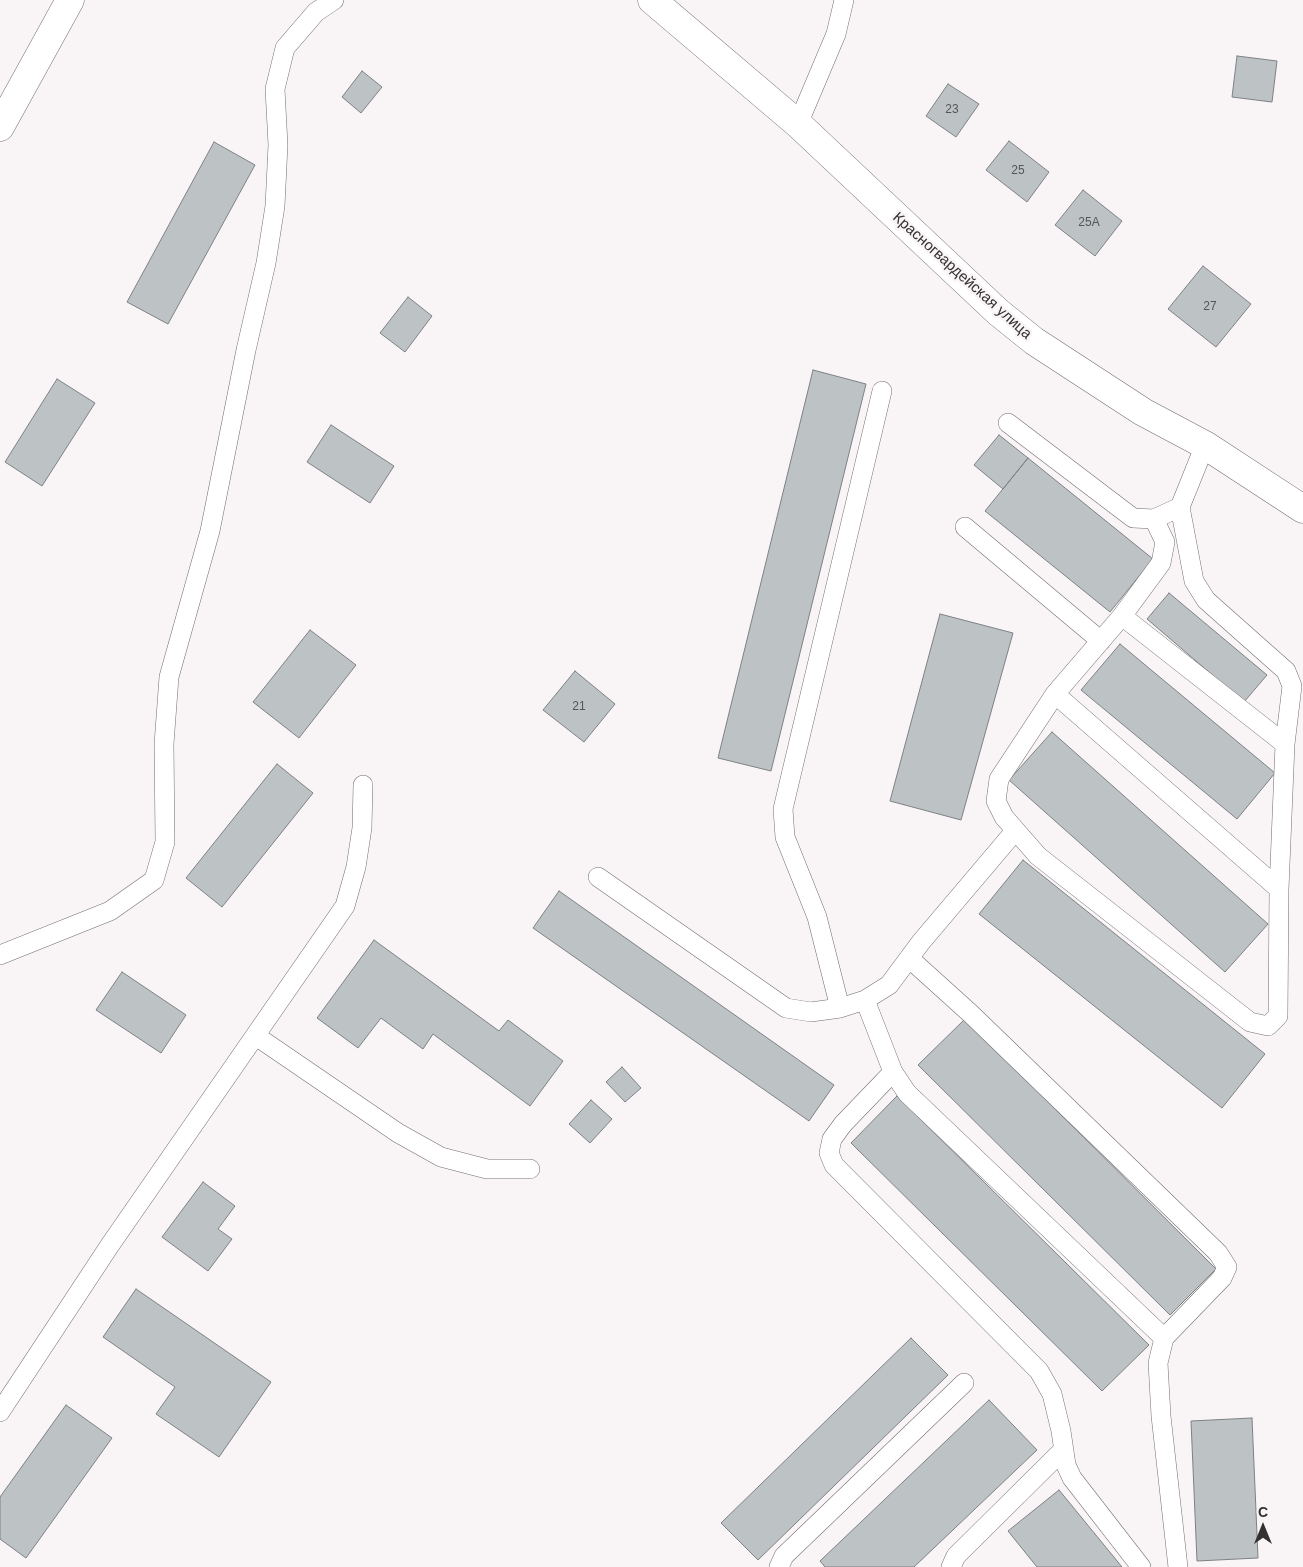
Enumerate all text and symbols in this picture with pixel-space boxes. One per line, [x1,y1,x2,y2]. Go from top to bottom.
house number: 23 [945,103,959,117]
house number: 25 [1011,164,1025,178]
street label: Красногвардейская улица [889,209,1035,343]
house number: 25А [1078,216,1100,230]
house number: 27 [1203,300,1217,314]
house number: 21 [572,700,586,714]
north arrow [1238,1502,1288,1552]
text: С [1258,1504,1268,1520]

